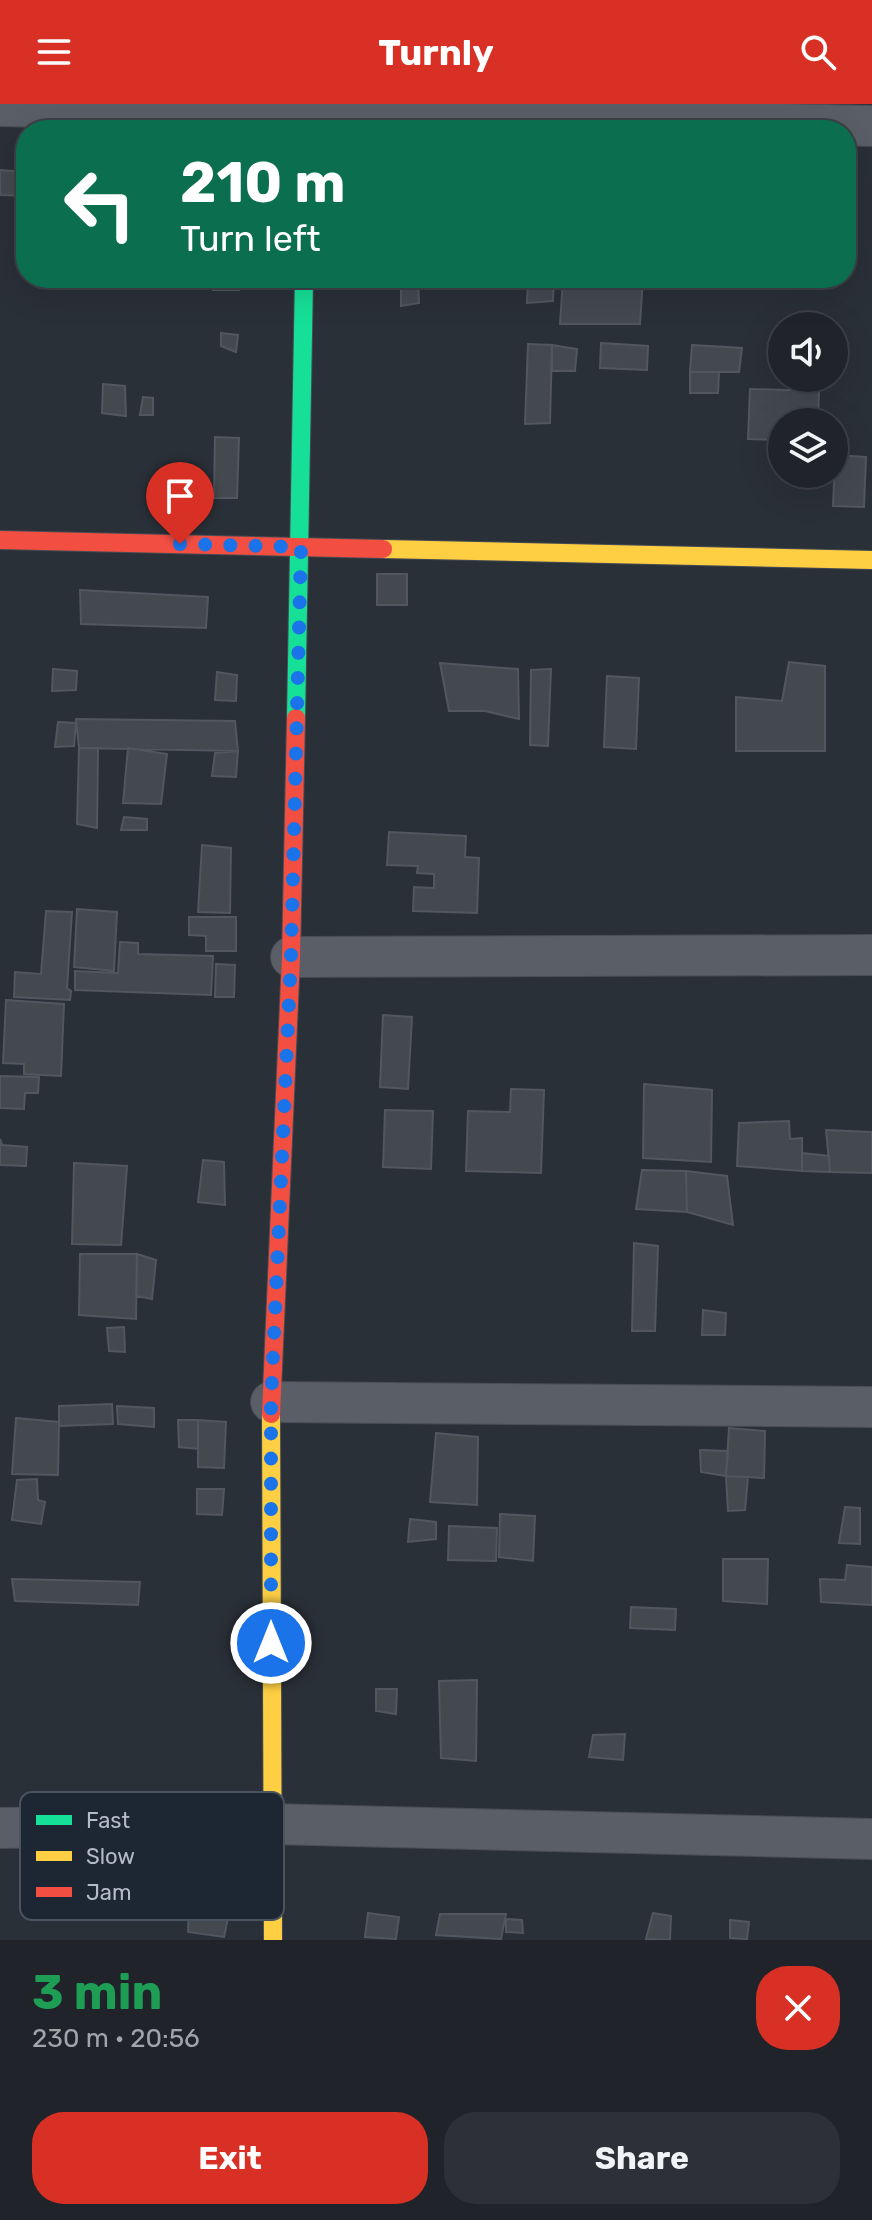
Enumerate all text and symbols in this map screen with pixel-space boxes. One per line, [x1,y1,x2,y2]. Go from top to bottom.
icon: menu [32,30,76,74]
icon: search [796,30,840,74]
text: Turnly [378,31,494,74]
text: 210 m [180,150,346,216]
icon: left [48,152,152,256]
text: Turn left [180,217,321,260]
map controls [768,312,848,488]
button: sound [768,312,848,392]
button: layers [768,408,848,488]
pin [146,462,214,544]
icon: arrive [158,474,202,518]
position arrow [229,1601,313,1685]
legend [20,1792,284,1920]
text: Fast [86,1807,131,1834]
text: Slow [86,1843,135,1870]
text: Jam [86,1879,132,1906]
text: 3 min [32,1964,162,2021]
button: close [756,1966,840,2050]
text: 230 m · 20:56 [32,2023,200,2054]
button: Exit [32,2112,428,2204]
button: Share [444,2112,840,2204]

